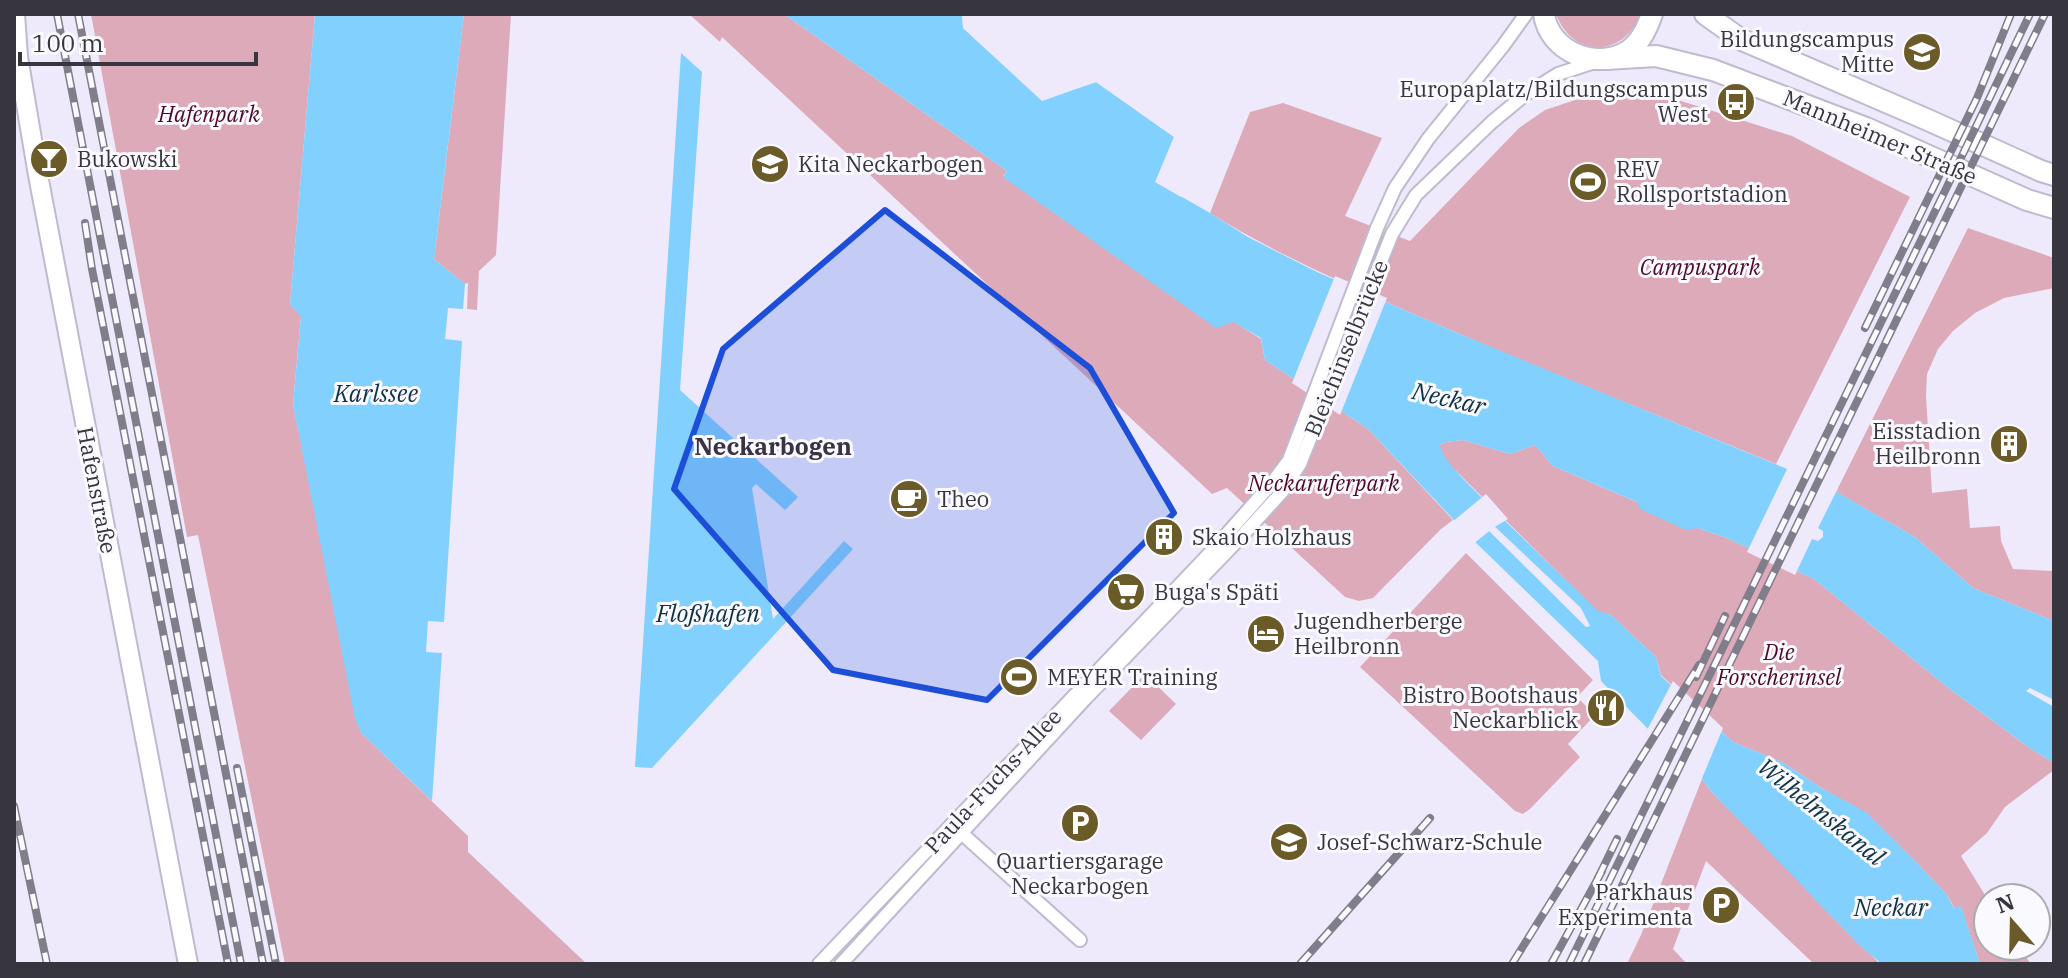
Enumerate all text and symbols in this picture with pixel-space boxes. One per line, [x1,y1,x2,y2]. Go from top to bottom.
scale bar [20,16,256,66]
place label: Bildungscampus Mitte [1720,24,1894,78]
text: 100 m [32,27,104,59]
school or university icon: Bildungscampus Mitte [1901,31,1943,73]
place label: Europaplatz/Bildungscampus West [1399,74,1708,128]
bus stop icon: Europaplatz/Bildungscampus West [1715,81,1757,123]
street label: Mannheimer Straße [1779,83,1981,190]
park label: Hafenpark [157,99,260,128]
bar icon: Bukowski [28,138,70,180]
school or university icon: Kita Neckarbogen [749,143,791,185]
place label: Bukowski [77,144,178,173]
place label: Kita Neckarbogen [798,149,984,178]
place label: REV Rollsportstadion [1616,154,1788,208]
sports icon: REV Rollsportstadion [1567,161,1609,203]
park label: Campuspark [1640,252,1761,281]
street label: Bleichinselbrücke [1297,255,1394,440]
water label: Neckar [1409,374,1490,422]
water label: Karlssee [333,377,418,409]
place label: Eisstadion Heilbronn [1872,416,1981,470]
building icon: Eisstadion Heilbronn [1988,423,2030,465]
street label: Hafenstraße [71,424,124,556]
district label: Neckarbogen [694,430,852,462]
park label: Neckaruferpark [1247,468,1400,497]
cafe icon: Theo [888,478,930,520]
place label: Theo [937,484,989,513]
building icon: Skaio Holzhaus [1143,516,1185,558]
place label: Skaio Holzhaus [1192,522,1352,551]
supermarket icon: Buga's Späti [1105,571,1147,613]
place label: Buga's Späti [1154,577,1279,606]
water label: Floßhafen [655,597,760,629]
place label: Jugendherberge Heilbronn [1294,606,1462,660]
hotel icon: Jugendherberge Heilbronn [1245,613,1287,655]
park label: Die Forscherinsel [1716,637,1842,691]
sports icon: MEYER Training [998,656,1040,698]
place label: MEYER Training [1047,662,1218,691]
place label: Bistro Bootshaus Neckarblick [1402,680,1578,734]
restaurant icon: Bistro Bootshaus Neckarblick [1585,687,1627,729]
street label: Paula-Fuchs-Allee [918,702,1067,859]
water label: Wilhelmskanal [1752,750,1893,873]
parking icon: Quartiersgarage Neckarbogen [1059,802,1101,844]
school or university icon: Josef-Schwarz-Schule [1268,821,1310,863]
place label: Josef-Schwarz-Schule [1317,827,1542,856]
place label: Quartiersgarage Neckarbogen [996,846,1164,900]
place label: Parkhaus Experimenta [1558,877,1693,931]
north arrow [1972,882,2052,962]
parking icon: Parkhaus Experimenta [1700,884,1742,926]
text: N [1992,886,2018,919]
water label: Neckar [1853,891,1930,923]

